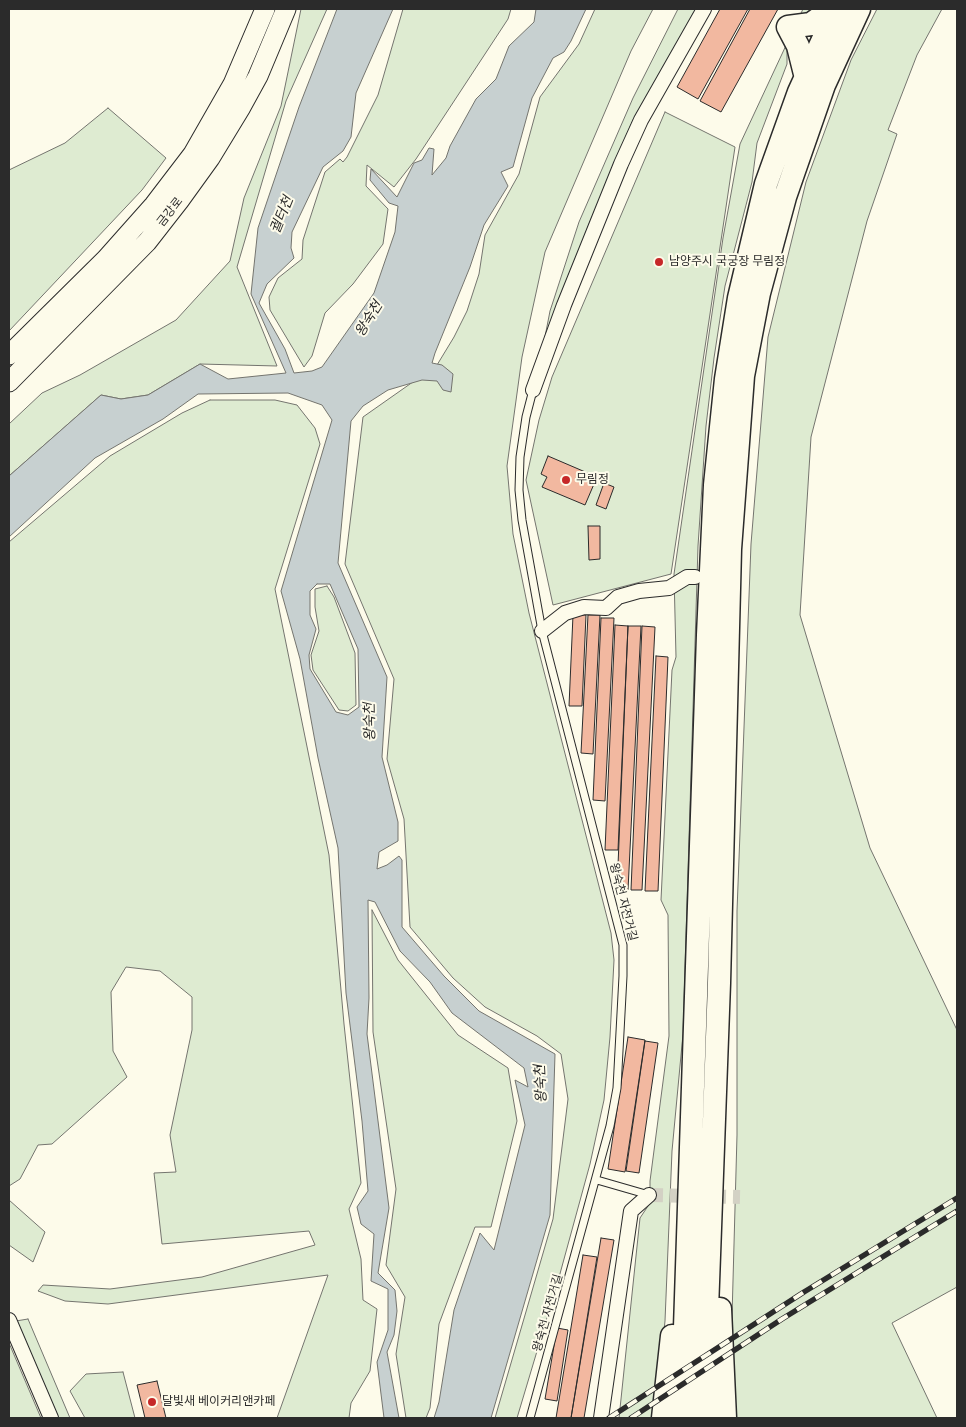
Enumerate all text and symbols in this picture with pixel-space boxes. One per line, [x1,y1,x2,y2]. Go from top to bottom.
water label: 궐터천 [267,194,297,236]
street label: 금강로 [154,195,186,229]
place label: 남양주시 국궁장 무림정 [669,255,785,269]
marker: 남양주시 국궁장 무림정 [653,256,665,268]
water label: 왕숙천 [352,298,386,340]
place label: 무림정 [576,473,609,487]
marker: 무림정 [560,474,572,486]
water label: 왕숙천 [361,703,379,741]
street label: 왕숙천 자전거길 [606,861,640,943]
water label: 왕숙천 [532,1064,550,1104]
street label: 왕숙천 자전거길 [530,1272,566,1354]
place label: 달빛새 베이커리앤카페 [162,1395,275,1409]
marker: 달빛새 베이커리앤카페 [146,1396,158,1408]

